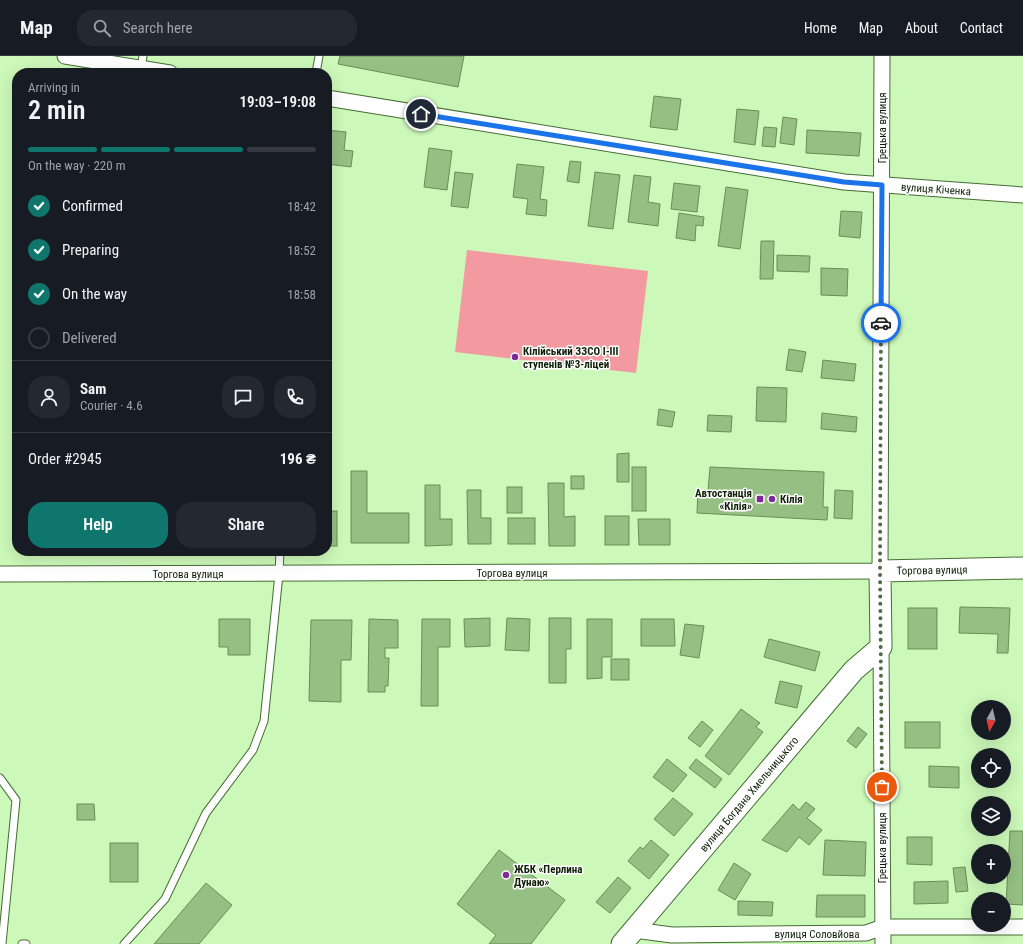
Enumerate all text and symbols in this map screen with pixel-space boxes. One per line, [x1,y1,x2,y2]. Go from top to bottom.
search box [77,10,357,46]
text: Map [20,16,53,39]
icon: search [91,17,113,39]
text: Search here [123,19,193,37]
text: Home [804,20,837,36]
text: Map [859,20,883,36]
text: About [905,20,938,36]
text: Contact [960,20,1003,36]
text: Arriving in [28,80,80,95]
street label: Грецька вулиця [876,92,889,164]
text: 19:03–19:08 [239,93,316,111]
text: 2 min [28,95,86,125]
pin [404,97,438,131]
icon: home [410,103,432,125]
text: On the way · 220 m [28,158,125,173]
street label: вулиця Кіченка [901,181,971,198]
icon: check [28,195,50,217]
text: Confirmed [62,197,123,215]
text: 18:42 [287,199,316,214]
icon: check [28,239,50,261]
text: Preparing [62,241,119,259]
text: 18:52 [287,243,316,258]
icon: check [28,283,50,305]
text: On the way [62,285,127,303]
text: 18:58 [287,287,316,302]
courier [861,303,901,343]
icon: car [870,312,892,334]
text: Delivered [62,329,117,347]
place label: Кілійський ЗЗСО І-ІІІ ступенів №3-ліцей [523,345,619,371]
marker: Кілійський ЗЗСО І-ІІІ ступенів №3-ліцей [510,352,520,362]
button: person [28,376,70,418]
button: chat [222,376,264,418]
button: phone [274,376,316,418]
text: Sam [80,380,106,398]
text: Courier · 4.6 [80,398,143,413]
text: Order #2945 [28,450,102,468]
text: 196 ₴ [280,450,316,468]
place label: Автостанція «Кілія» [695,487,752,513]
place label: Кілія [780,493,803,506]
marker: Автостанція «Кілія» [755,494,765,504]
marker: Кілія [767,494,777,504]
button: Help [28,502,168,548]
button: Share [176,502,316,548]
street label: Торгова вулиця [896,563,968,578]
street label: Торгова вулиця [476,567,548,580]
street label: Торгова вулиця [152,568,224,581]
north arrow [971,700,1011,740]
map controls [971,700,1011,932]
street label: вулиця Богдана Хмельницького [697,734,802,855]
button: locate [971,748,1011,788]
pin [865,770,899,804]
icon: bag [871,776,893,798]
button: layers [971,796,1011,836]
street label: Грецька вулиця [876,812,889,884]
button: + [971,844,1011,884]
place label: ЖБК «Перлина Дунаю» [514,863,582,889]
marker: ЖБК «Перлина Дунаю» [501,870,511,880]
button: − [971,892,1011,932]
street label: вулиця Соловйова [775,928,860,941]

